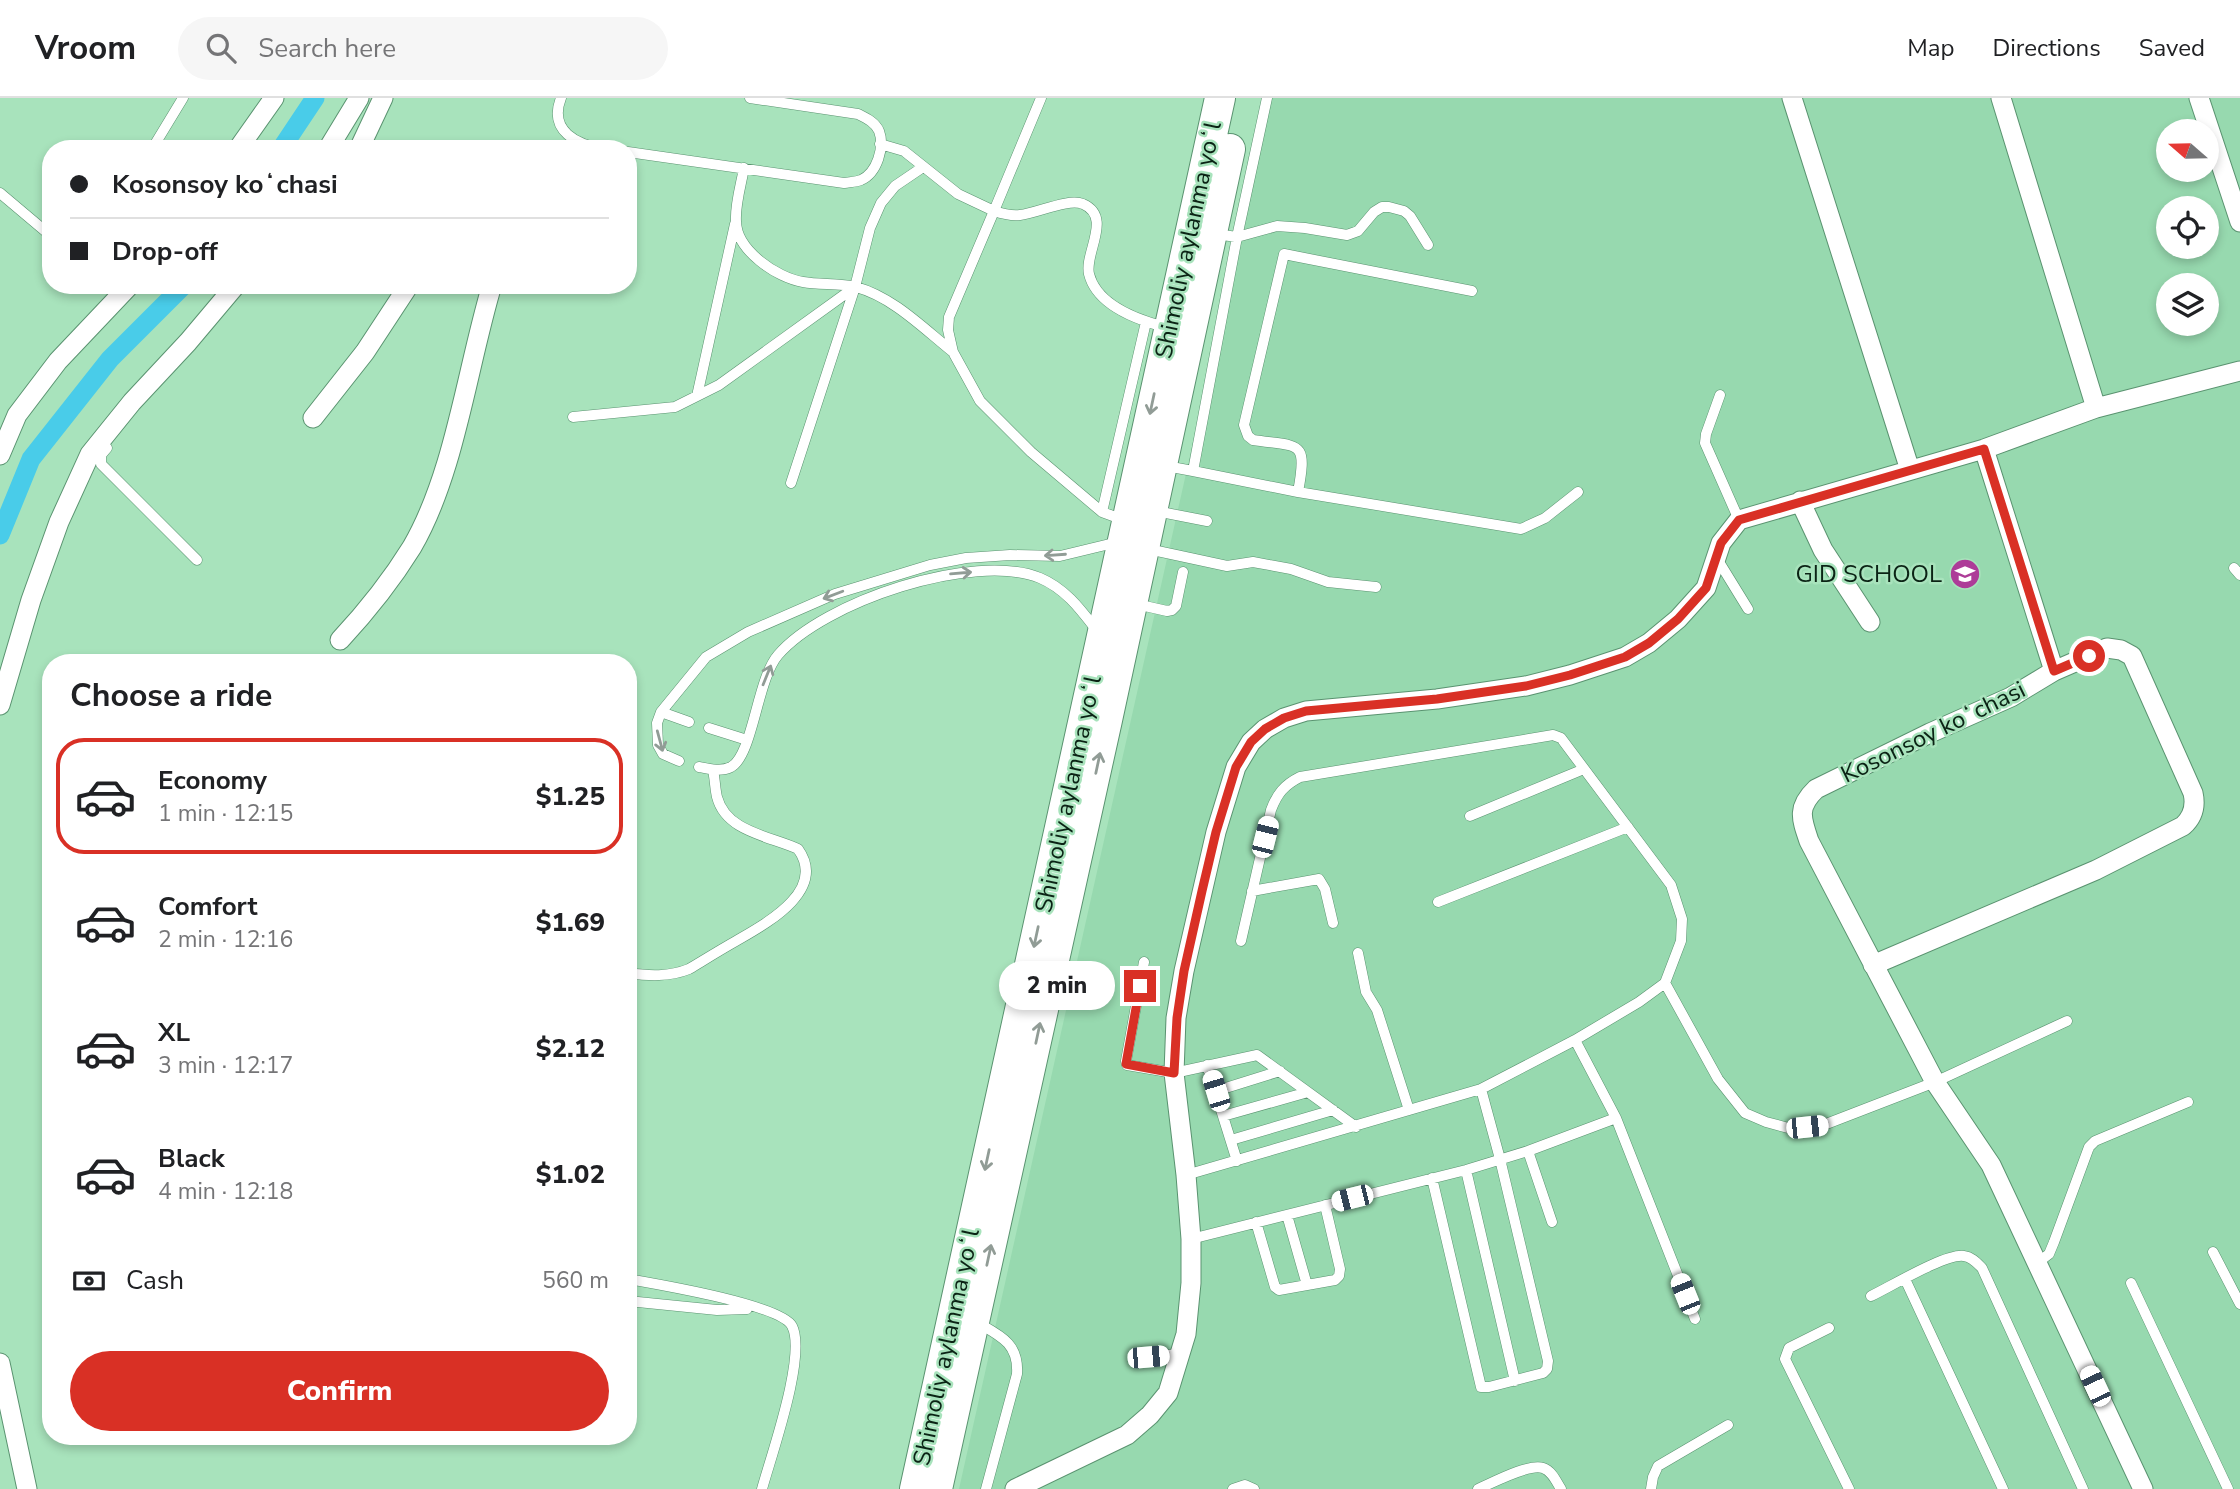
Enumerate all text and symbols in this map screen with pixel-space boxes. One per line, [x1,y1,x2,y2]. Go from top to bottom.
search box [178,17,668,80]
text: Vroom [35,26,136,71]
icon: search [202,29,240,67]
text: Search here [258,31,396,66]
text: Map [1907,32,1954,64]
text: Directions [1992,32,2101,64]
text: Saved [2139,32,2205,64]
street label: Shimoliy aylanma yoʻl [1147,119,1229,361]
north arrow [2156,119,2219,182]
map controls [2156,119,2219,336]
text: Kosonsoy koʻchasi [112,167,338,202]
button: locate [2156,196,2219,259]
text: Drop-off [112,234,218,269]
button: layers [2156,273,2219,336]
one-way arrow [1145,392,1159,415]
one-way arrow [1044,549,1067,562]
school or university icon: GID SCHOOL [1948,557,1982,591]
place label: GID SCHOOL [1795,558,1942,590]
one-way arrow [949,566,972,579]
one-way arrow [823,590,844,602]
route start [2073,640,2105,672]
one-way arrow [761,665,774,686]
street label: Shimoliy aylanma yoʻl [1027,673,1109,915]
street label: Kosonsoy koʻchasi [1835,673,2031,791]
text: Choose a ride [70,674,272,717]
one-way arrow [654,730,667,752]
one-way arrow [1091,752,1105,775]
text: Economy [158,763,267,798]
icon: car [74,765,137,828]
text: $1.25 [536,779,605,814]
text: 1 min · 12:15 [158,798,293,829]
car [1250,814,1281,860]
text: Comfort [158,889,258,924]
icon: car [74,891,137,954]
text: $1.69 [536,905,605,940]
text: 2 min · 12:16 [158,924,293,955]
one-way arrow [1029,925,1043,948]
callout: 2 min [1000,962,1116,1010]
text: 2 min [1027,970,1087,1001]
route end [1124,970,1156,1002]
text: XL [158,1015,190,1050]
icon: car [74,1017,137,1080]
one-way arrow [1032,1022,1045,1045]
text: $2.12 [536,1031,605,1066]
text: 3 min · 12:17 [158,1050,293,1081]
car [1200,1068,1233,1114]
car [1786,1114,1829,1140]
text: Black [158,1141,225,1176]
icon: car [74,1143,137,1206]
one-way arrow [980,1148,994,1171]
text: $1.02 [536,1157,605,1192]
text: 4 min · 12:18 [158,1176,293,1207]
car [1330,1183,1375,1213]
street label: Shimoliy aylanma yoʻl [905,1226,987,1468]
one-way arrow [983,1244,996,1267]
icon: cash [70,1262,108,1300]
text: Cash [126,1263,184,1298]
text: 560 m [542,1265,609,1296]
car [1668,1271,1703,1317]
car [1127,1345,1170,1369]
button: Confirm [70,1351,609,1431]
car [2077,1363,2114,1409]

